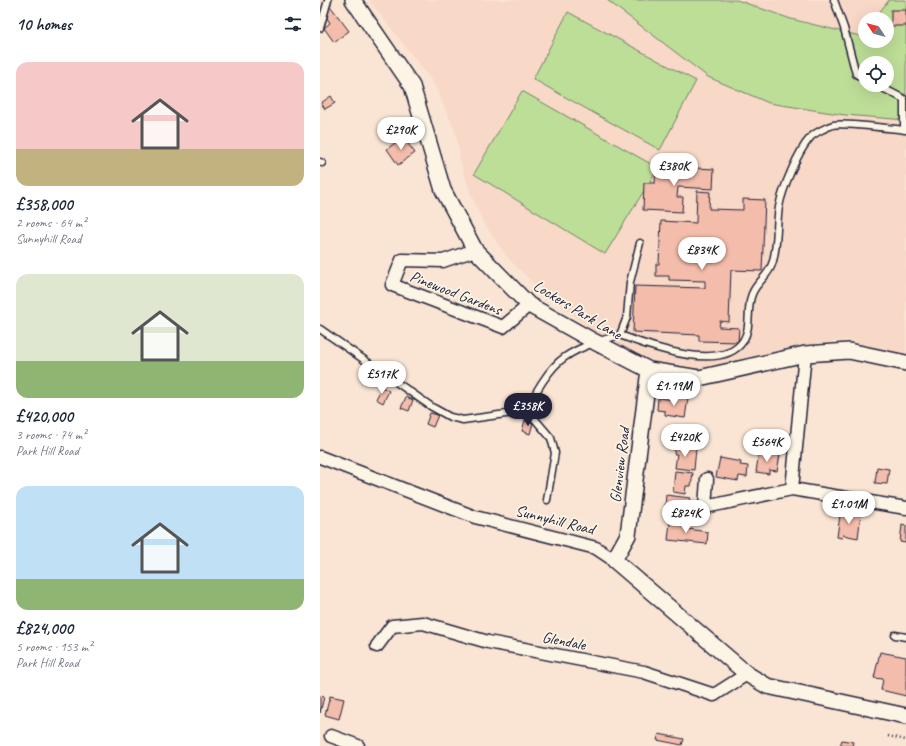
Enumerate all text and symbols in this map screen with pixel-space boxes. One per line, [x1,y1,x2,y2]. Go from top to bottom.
north arrow [858,12,894,48]
map controls [858,12,894,92]
icon: filters [282,13,304,35]
text: 10 homes [16,14,72,35]
button: locate [858,56,894,92]
icon: home [124,88,196,160]
pin: £290K [373,117,429,151]
text: £290K [386,122,416,138]
pin: £380K [646,153,702,187]
text: £380K [659,158,689,174]
text: £358,000 [16,194,73,215]
text: 2 rooms · 64 m² [16,215,86,231]
text: Sunnyhill Road [16,231,81,247]
pin: £834K [674,237,730,271]
text: £834K [687,242,717,258]
street label: Pinewood Gardens [407,266,506,320]
street label: Lockers Park Lane [530,276,627,345]
icon: home [124,300,196,372]
pin: £517K [354,361,410,395]
text: £517K [367,366,397,382]
pin: £1.19M [641,373,707,407]
text: £1.19M [656,378,692,394]
pin: £358K [500,393,556,427]
text: £358K [513,398,543,414]
text: £420,000 [16,406,73,427]
street label: Glenview Road [605,424,635,504]
pin: £420K [657,424,713,458]
text: 3 rooms · 74 m² [16,427,86,443]
text: £420K [670,429,700,445]
pin: £564K [739,429,795,463]
text: £564K [752,434,782,450]
text: Park Hill Road [16,443,79,459]
pin: £1.01M [816,491,882,525]
text: £1.01M [831,496,867,512]
pin: £824K [658,500,714,534]
street label: Sunnyhill Road [513,501,599,540]
text: £824K [671,505,701,521]
icon: home [124,512,196,584]
text: £824,000 [16,618,73,639]
street label: Glendale [540,627,589,655]
text: 5 rooms · 153 m² [16,639,92,655]
text: Park Hill Road [16,655,79,671]

